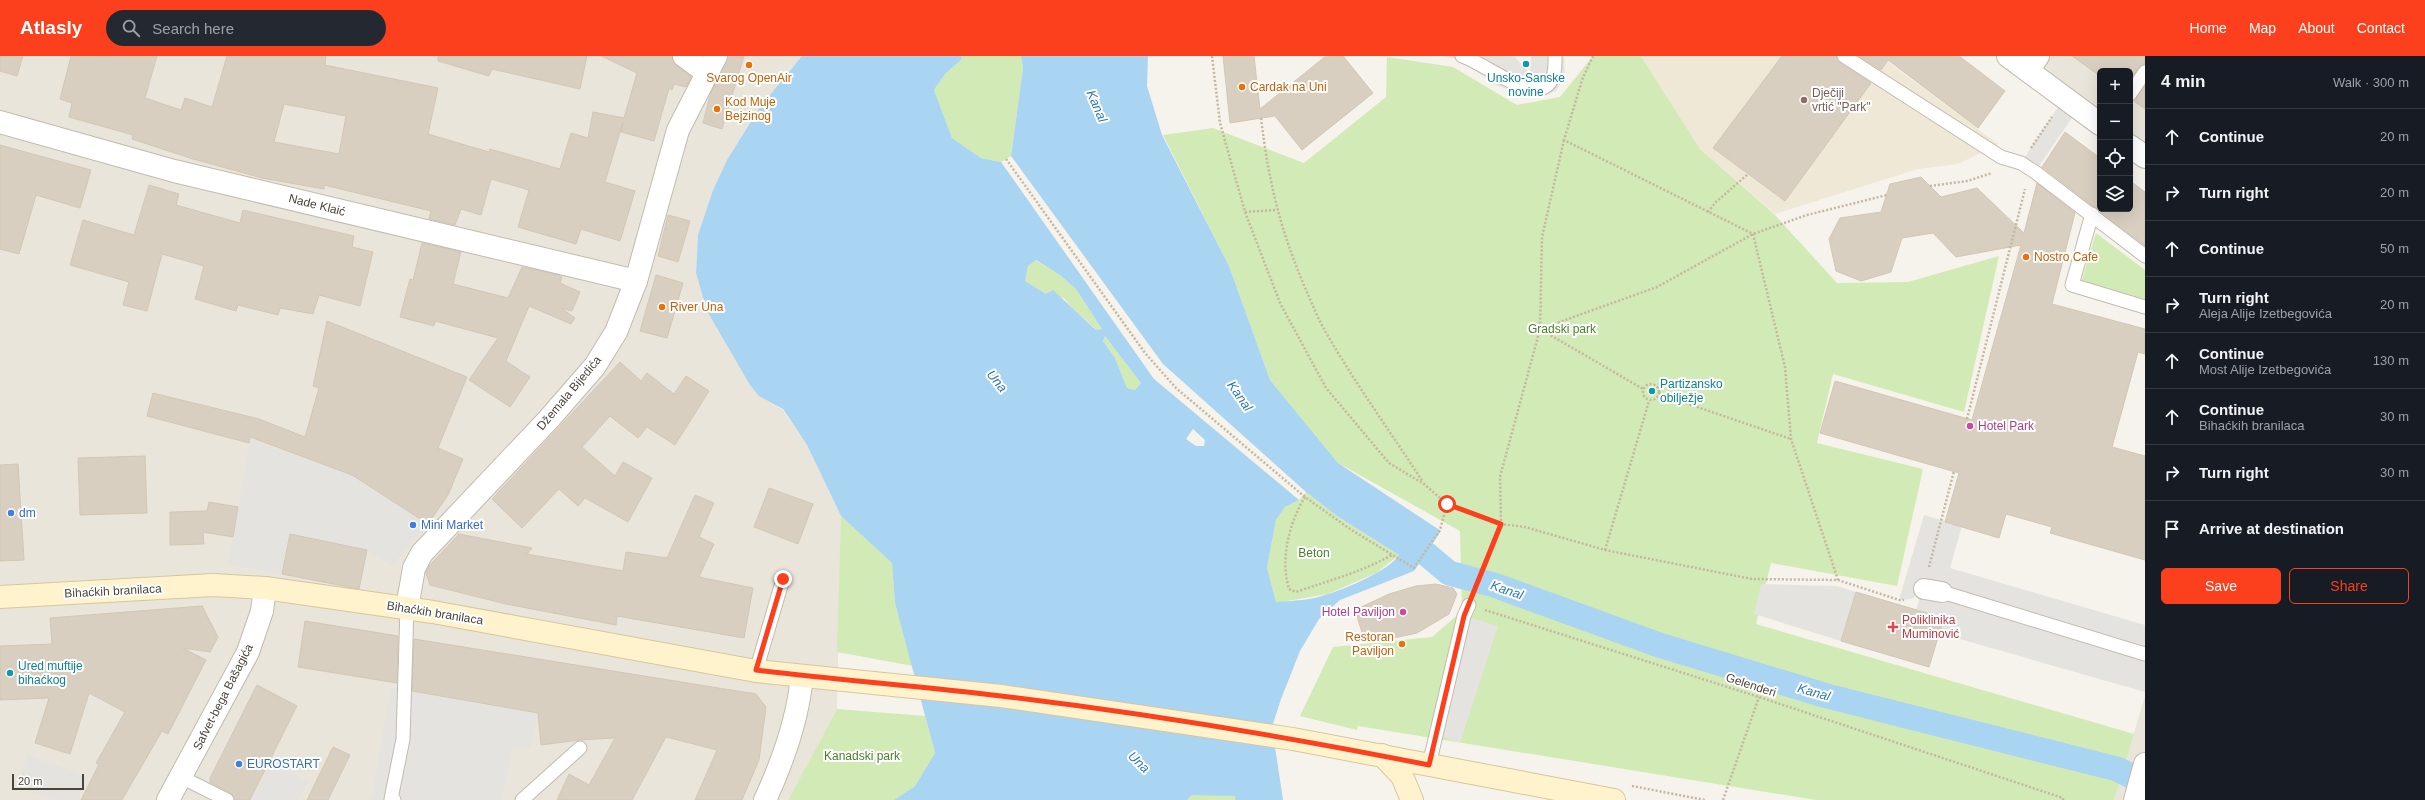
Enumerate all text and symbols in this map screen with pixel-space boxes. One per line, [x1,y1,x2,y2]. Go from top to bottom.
search box [106,10,386,46]
text: Atlasly [20,17,82,38]
icon: search [120,17,142,39]
text: Search here [152,20,234,37]
text: Home [2190,20,2227,36]
text: Map [2249,20,2276,36]
text: About [2298,20,2335,36]
text: Contact [2357,20,2405,36]
marker: Unsko-Sanske novine [1521,59,1531,69]
marker: Svarog OpenAir [744,60,754,70]
map controls [2097,68,2133,212]
button: + [2097,68,2133,104]
place label: Svarog OpenAir [706,71,792,85]
place label: Unsko-Sanske novine [1487,71,1565,99]
text: 4 min [2161,72,2205,91]
text: Walk · 300 m [2333,75,2409,90]
place label: Cardak na Uni [1250,80,1327,94]
marker: Cardak na Uni [1237,82,1247,92]
place label: Dječiji vrtić "Park" [1812,86,1871,114]
water label: Kanal [1084,88,1111,125]
place label: Kod Muje Bejzinog [725,95,776,123]
marker: Dječiji vrtić "Park" [1799,95,1809,105]
marker: Kod Muje Bejzinog [712,104,722,114]
button: − [2097,104,2133,140]
icon: ahead [2161,126,2183,148]
text: Continue [2199,128,2264,145]
text: 20 m [2380,129,2409,144]
button: locate [2097,140,2133,176]
button: layers [2097,176,2133,212]
icon: right [2161,182,2183,204]
text: Turn right [2199,184,2269,201]
text: 20 m [2380,185,2409,200]
street label: Nade Klaić [287,191,347,219]
icon: ahead [2161,238,2183,260]
text: Continue [2199,240,2264,257]
text: 50 m [2380,241,2409,256]
place label: Nostro Cafe [2034,250,2098,264]
marker: Nostro Cafe [2021,252,2031,262]
text: Turn right [2199,289,2269,306]
icon: right [2161,294,2183,316]
text: 20 m [2380,297,2409,312]
place label: River Una [670,300,724,314]
marker: River Una [657,302,667,312]
text: Aleja Alije Izetbegovića [2199,306,2332,321]
park label: Gradski park [1528,322,1597,336]
text: Continue [2199,345,2264,362]
icon: ahead [2161,350,2183,372]
street label: Džemala Bijedića [534,353,604,433]
text: 130 m [2373,353,2409,368]
text: Most Alije Izetbegovića [2199,362,2331,377]
water label: Una [984,367,1010,395]
place label: Partizansko obilježje [1660,377,1723,405]
water label: Kanal [1224,378,1256,415]
marker: Partizansko obilježje [1647,386,1657,396]
text: Continue [2199,401,2264,418]
icon: ahead [2161,406,2183,428]
text: 30 m [2380,409,2409,424]
text: Bihaćkih branilaca [2199,418,2305,433]
place label: Hotel Park [1978,419,2035,433]
marker: Hotel Park [1965,421,1975,431]
icon: right [2161,462,2183,484]
text: Turn right [2199,464,2269,481]
text: 30 m [2380,465,2409,480]
route start [1438,495,1456,513]
place label: dm [19,506,36,520]
marker: dm [6,508,16,518]
place label: Mini Market [421,518,484,532]
icon: arrive [2161,518,2183,540]
marker: Mini Market [408,520,418,530]
text: Arrive at destination [2199,520,2344,537]
park label: Beton [1298,546,1330,560]
button: Save [2161,568,2281,604]
button: Share [2289,568,2409,604]
route end [774,570,792,588]
water label: Kanal [1489,577,1526,603]
street label: Bihaćkih branilaca [64,581,162,601]
street label: Bihaćkih branilaca [386,598,485,628]
place label: Hotel Paviljon [1322,605,1395,619]
marker: Hotel Paviljon [1398,607,1408,617]
place label: Poliklinika Muminović [1902,613,1959,641]
marker: Poliklinika Muminović [1887,621,1899,633]
place label: Restoran Paviljon [1345,630,1394,658]
marker: Restoran Paviljon [1397,639,1407,649]
street label: Safvet-bega Bašagića [190,641,256,752]
place label: Ured muftije bihaćkog [18,659,83,687]
marker: Ured muftije bihaćkog [5,668,15,678]
street label: Gelenderi [1724,670,1778,700]
water label: Kanal [1796,680,1833,704]
water label: Una [1125,748,1153,776]
park label: Kanadski park [824,749,901,763]
place label: EUROSTART [247,757,321,771]
marker: EUROSTART [234,759,244,769]
scale bar [12,772,84,791]
text: 20 m [18,775,42,787]

